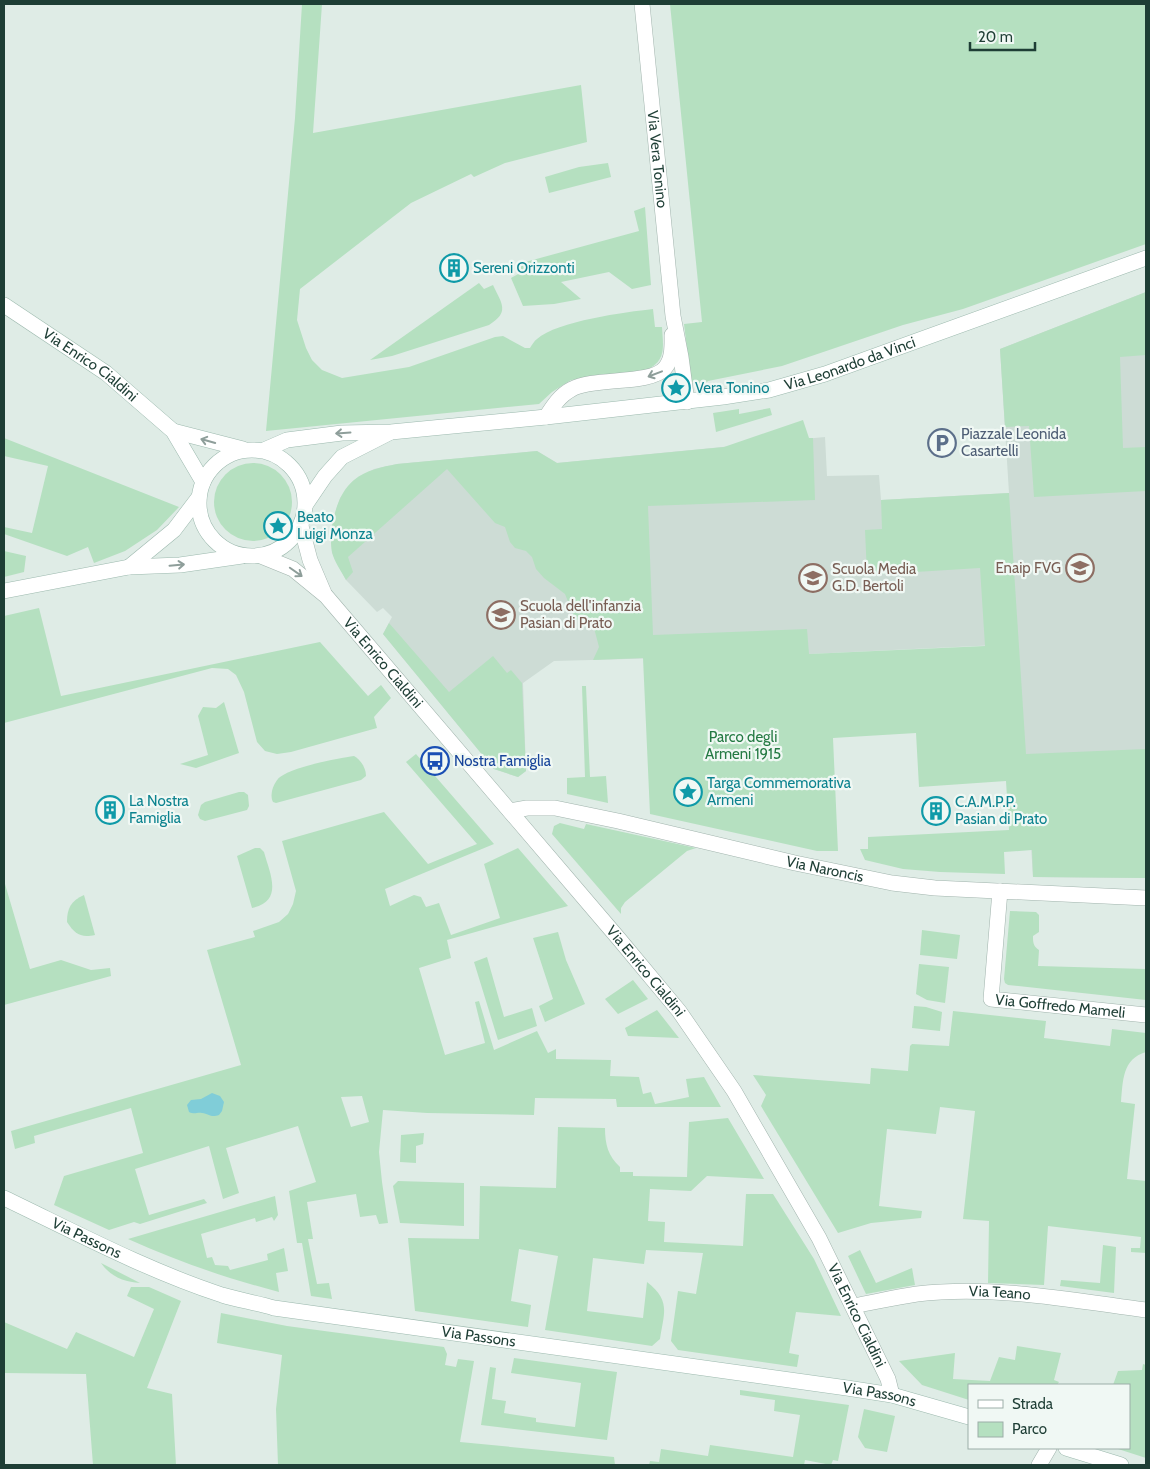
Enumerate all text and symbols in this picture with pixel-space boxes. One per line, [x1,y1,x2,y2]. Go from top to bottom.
scale bar [970,20,1035,52]
text: 20 m [978,28,1013,46]
street label: Via Vera Tonino [644,110,671,209]
building icon: Sereni Orizzonti [439,253,469,283]
place label: Sereni Orizzonti [473,259,575,277]
street label: Via Enrico Cialdini [39,324,141,405]
street label: Via Leonardo da Vinci [782,333,918,394]
one-way arrow [648,370,663,379]
place icon: Vera Tonino [661,373,691,403]
place label: Vera Tonino [695,379,769,397]
place label: Piazzale Leonida Casartelli [961,425,1067,460]
parking icon: Piazzale Leonida Casartelli [927,428,957,458]
one-way arrow [335,429,351,438]
one-way arrow [200,436,216,445]
place label: Beato Luigi Monza [297,508,373,543]
place icon: Beato Luigi Monza [263,511,293,541]
school or university icon: Enaip FVG [1065,553,1095,583]
place label: Enaip FVG [995,559,1061,577]
one-way arrow [169,560,185,569]
place label: Scuola Media G.D. Bertoli [832,560,917,595]
school or university icon: Scuola Media G.D. Bertoli [798,563,828,593]
one-way arrow [289,567,303,577]
place label: Scuola dell'infanzia Pasian di Prato [520,597,642,632]
school or university icon: Scuola dell'infanzia Pasian di Prato [486,600,516,630]
street label: Via Enrico Cialdini [339,614,427,712]
park label: Parco degli Armeni 1915 [705,728,781,763]
bus stop icon: Nostra Famiglia [420,746,450,776]
place label: Nostra Famiglia [454,752,552,770]
place label: Targa Commemorativa Armeni [707,774,852,809]
place icon: Targa Commemorativa Armeni [673,777,703,807]
place label: La Nostra Famiglia [129,792,190,827]
place label: C.A.M.P.P. Pasian di Prato [955,793,1047,828]
building icon: La Nostra Famiglia [95,795,125,825]
building icon: C.A.M.P.P. Pasian di Prato [921,796,951,826]
street label: Via Naroncis [784,852,865,886]
street label: Via Enrico Cialdini [603,922,689,1020]
street label: Via Goffredo Mameli [994,990,1126,1022]
street label: Via Passons [49,1214,124,1262]
street label: Via Enrico Cialdini [824,1261,890,1370]
street label: Via Teano [969,1282,1031,1304]
street label: Via Passons [441,1323,517,1351]
street label: Via Passons [841,1378,918,1410]
legend [968,1384,1130,1449]
text: Strada [1012,1395,1054,1413]
text: Parco [1012,1420,1047,1438]

